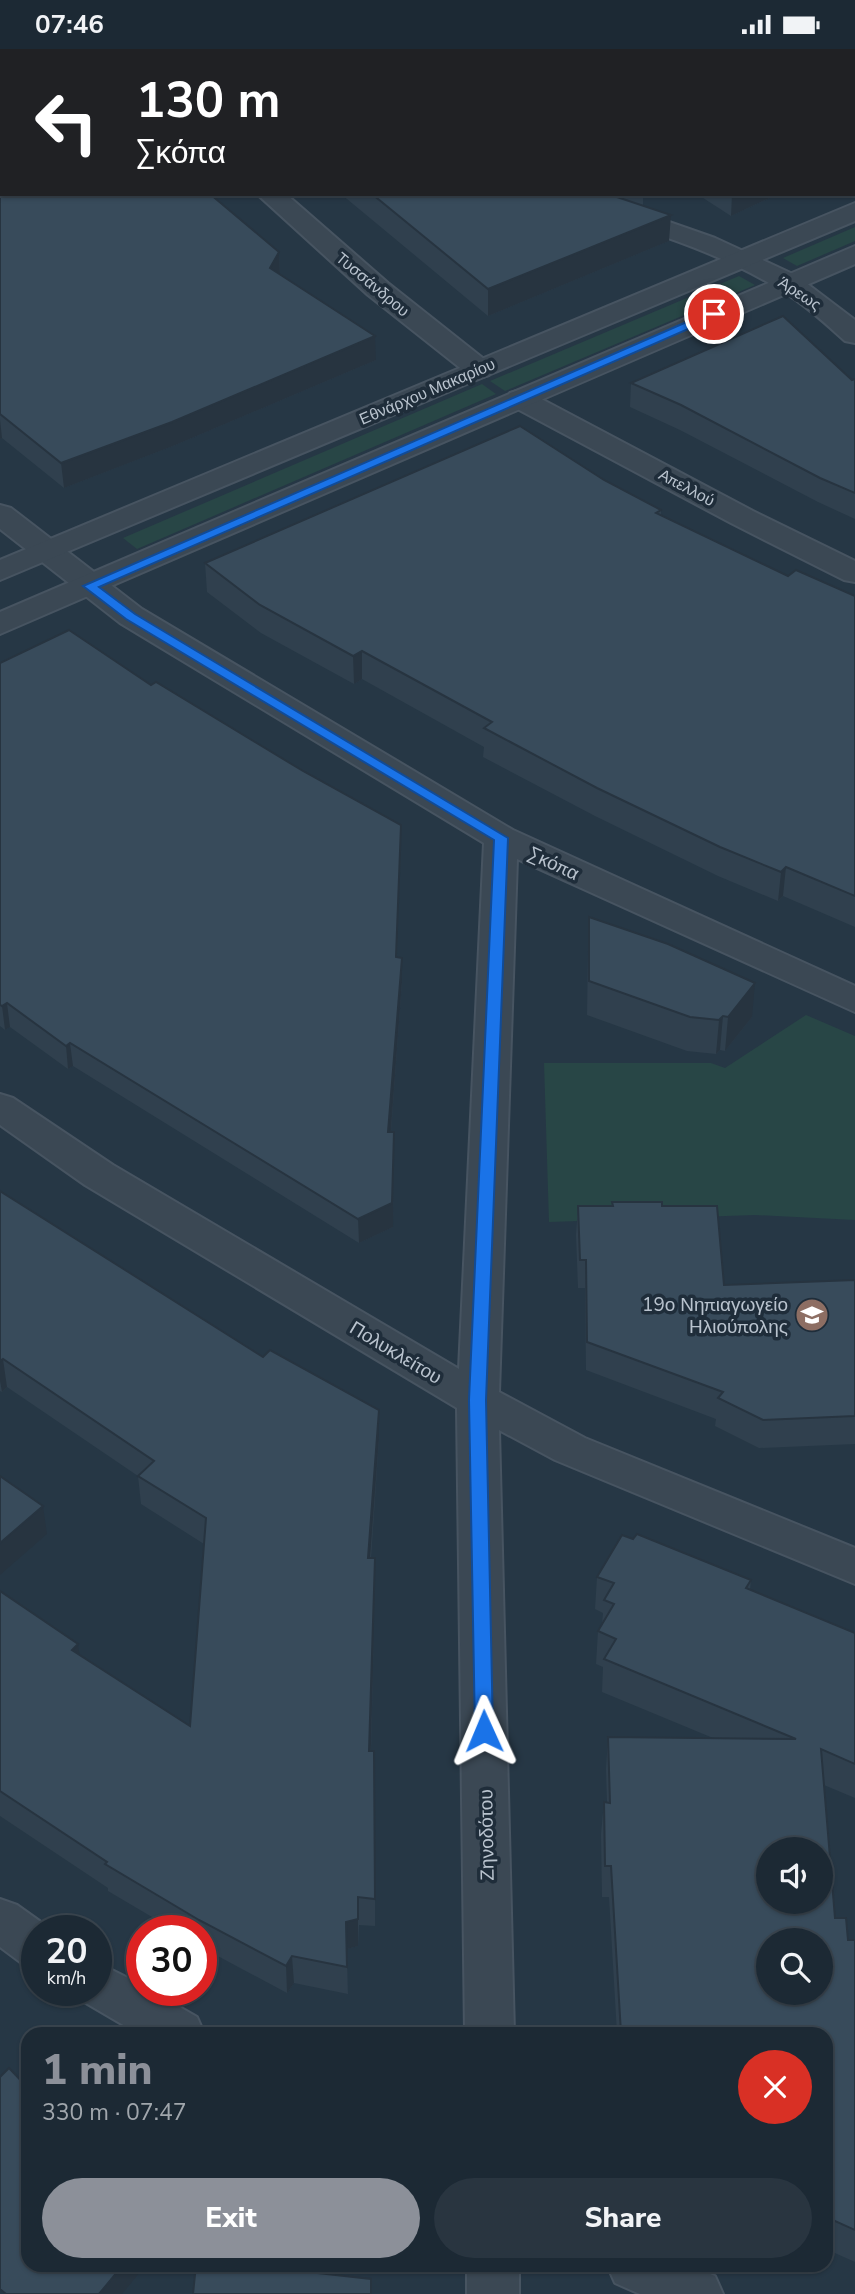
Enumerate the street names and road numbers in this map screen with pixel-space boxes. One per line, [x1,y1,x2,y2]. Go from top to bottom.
street label: Τυσσάνδρου [331,247,414,322]
street label: Άρεως [774,272,825,316]
street label: Εθνάρχου Μακαρίου [356,353,499,430]
street label: Απελλού [655,464,718,512]
street label: Σκόπα [524,841,583,887]
street label: Πολυκλείτου [345,1315,446,1391]
street label: Ζηνοδότου [473,1789,501,1881]

